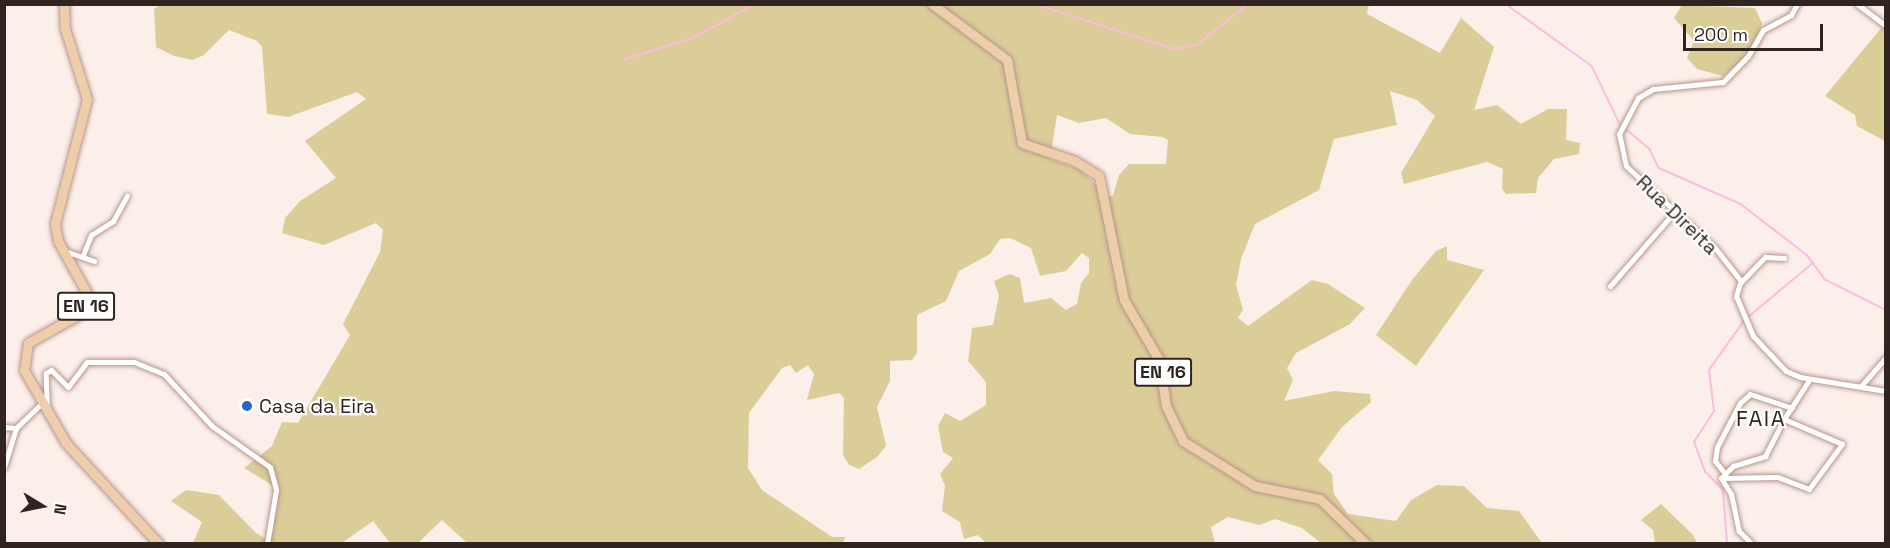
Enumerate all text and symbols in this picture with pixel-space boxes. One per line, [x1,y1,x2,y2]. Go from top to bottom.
scale bar [1686,12,1826,50]
text: 200 m [1694,23,1748,46]
street label: Rua Direita [1631,170,1723,260]
road number: EN 16 [56,291,116,321]
road number: EN 16 [1133,357,1193,387]
place label: Casa da Eira [259,394,375,418]
marker: Casa da Eira [240,399,254,413]
district label: FAIA [1736,406,1786,432]
north arrow [12,476,72,536]
text: N [49,502,71,516]

